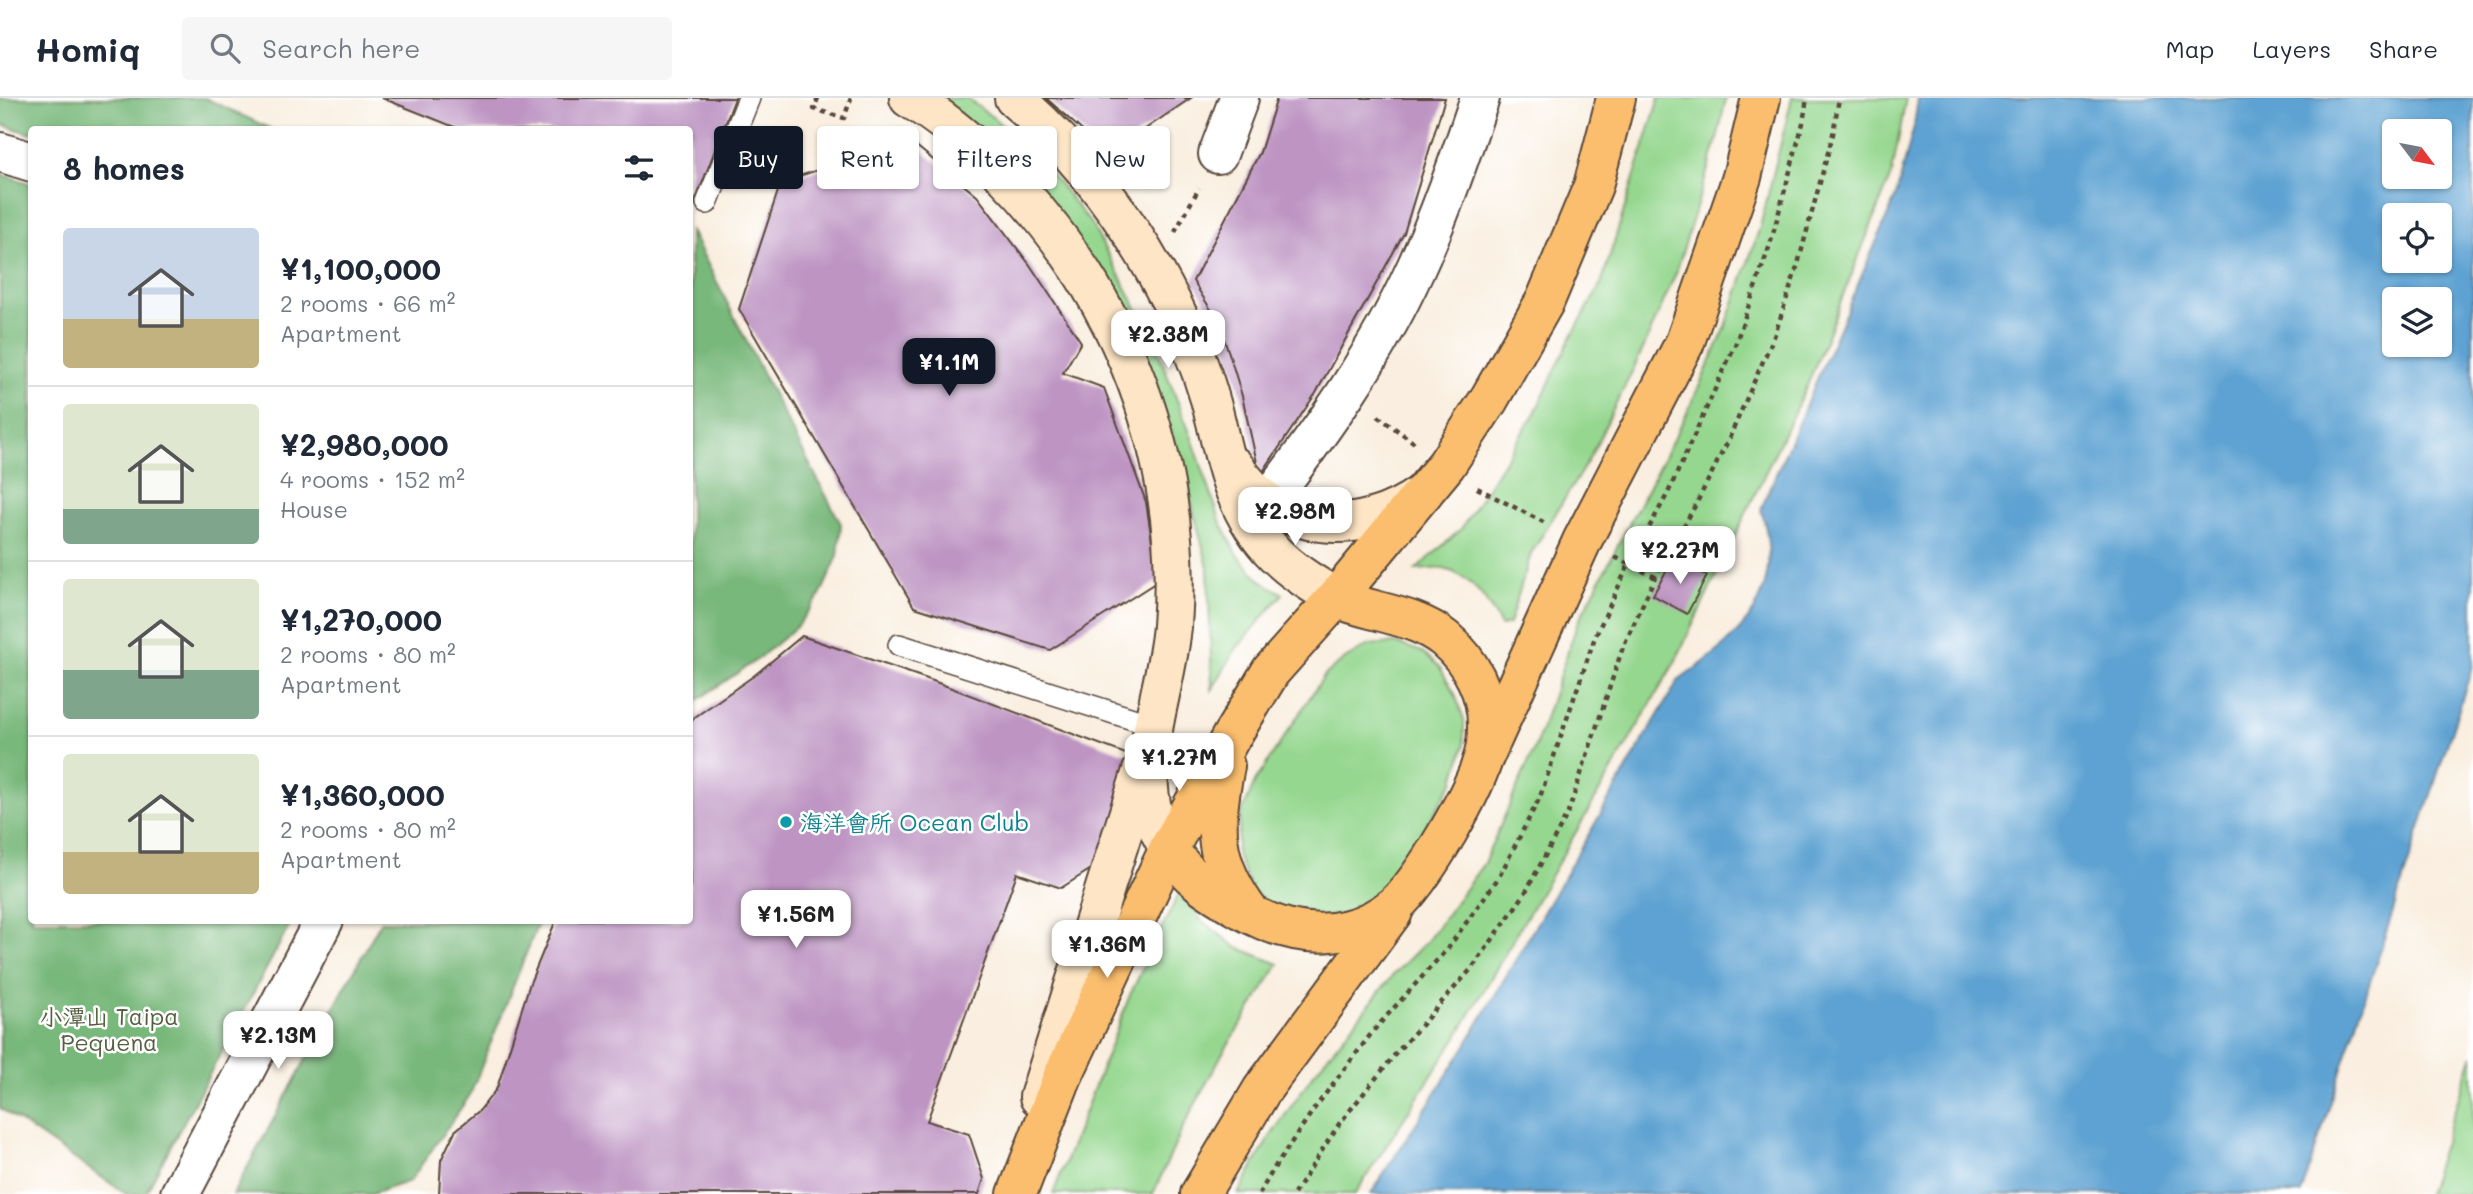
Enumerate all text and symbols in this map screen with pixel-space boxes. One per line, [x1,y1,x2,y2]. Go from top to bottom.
search box [182,17,672,80]
text: Homiq [35,27,140,70]
icon: search [206,29,244,67]
text: Search here [262,31,420,65]
text: Map [2166,33,2214,64]
text: Layers [2252,33,2331,64]
text: Share [2369,33,2438,64]
north arrow [2382,119,2452,189]
map controls [2382,119,2452,357]
chip: Buy [714,126,803,189]
chip: Rent [817,126,919,189]
chip: Filters [933,126,1057,189]
chip: New [1071,126,1170,189]
text: 8 homes [63,148,185,188]
icon: filters [620,149,658,187]
button: locate [2382,203,2452,273]
text: ¥1,100,000 [280,248,441,288]
icon: home [119,256,203,340]
button: layers [2382,287,2452,357]
text: 2 rooms · 66 m² [280,288,455,318]
pin: ¥2.38M [1111,310,1225,370]
text: Apartment [280,318,402,348]
text: ¥2.38M [1127,318,1209,348]
pin: ¥1.1M [900,338,998,398]
text: ¥1.1M [918,346,980,376]
text: ¥2,980,000 [280,424,449,464]
icon: home [119,432,203,516]
text: 4 rooms · 152 m² [280,464,465,494]
pin: ¥2.98M [1238,488,1352,547]
text: House [280,494,348,524]
text: ¥2.98M [1254,495,1336,525]
pin: ¥2.27M [1623,526,1737,586]
text: ¥2.27M [1640,534,1720,564]
text: ¥1,270,000 [280,599,442,639]
icon: home [119,607,203,691]
text: 2 rooms · 80 m² [280,639,456,669]
text: Apartment [280,669,402,699]
pin: ¥1.27M [1122,734,1236,793]
text: ¥1.27M [1141,741,1217,771]
text: ¥1,360,000 [280,774,445,814]
icon: home [119,782,203,866]
place label: 海洋會所 Ocean Club [800,807,1029,837]
text: 2 rooms · 80 m² [280,814,456,844]
marker: 海洋會所 Ocean Club [778,814,794,830]
text: Apartment [280,844,402,874]
pin: ¥1.56M [739,890,853,950]
text: ¥1.56M [757,898,835,928]
pin: ¥1.36M [1050,920,1164,980]
text: ¥1.36M [1068,928,1146,958]
park label: 小潭山 Taipa Pequena [39,1001,179,1057]
pin: ¥2.13M [221,1012,335,1071]
text: ¥2.13M [239,1019,317,1049]

